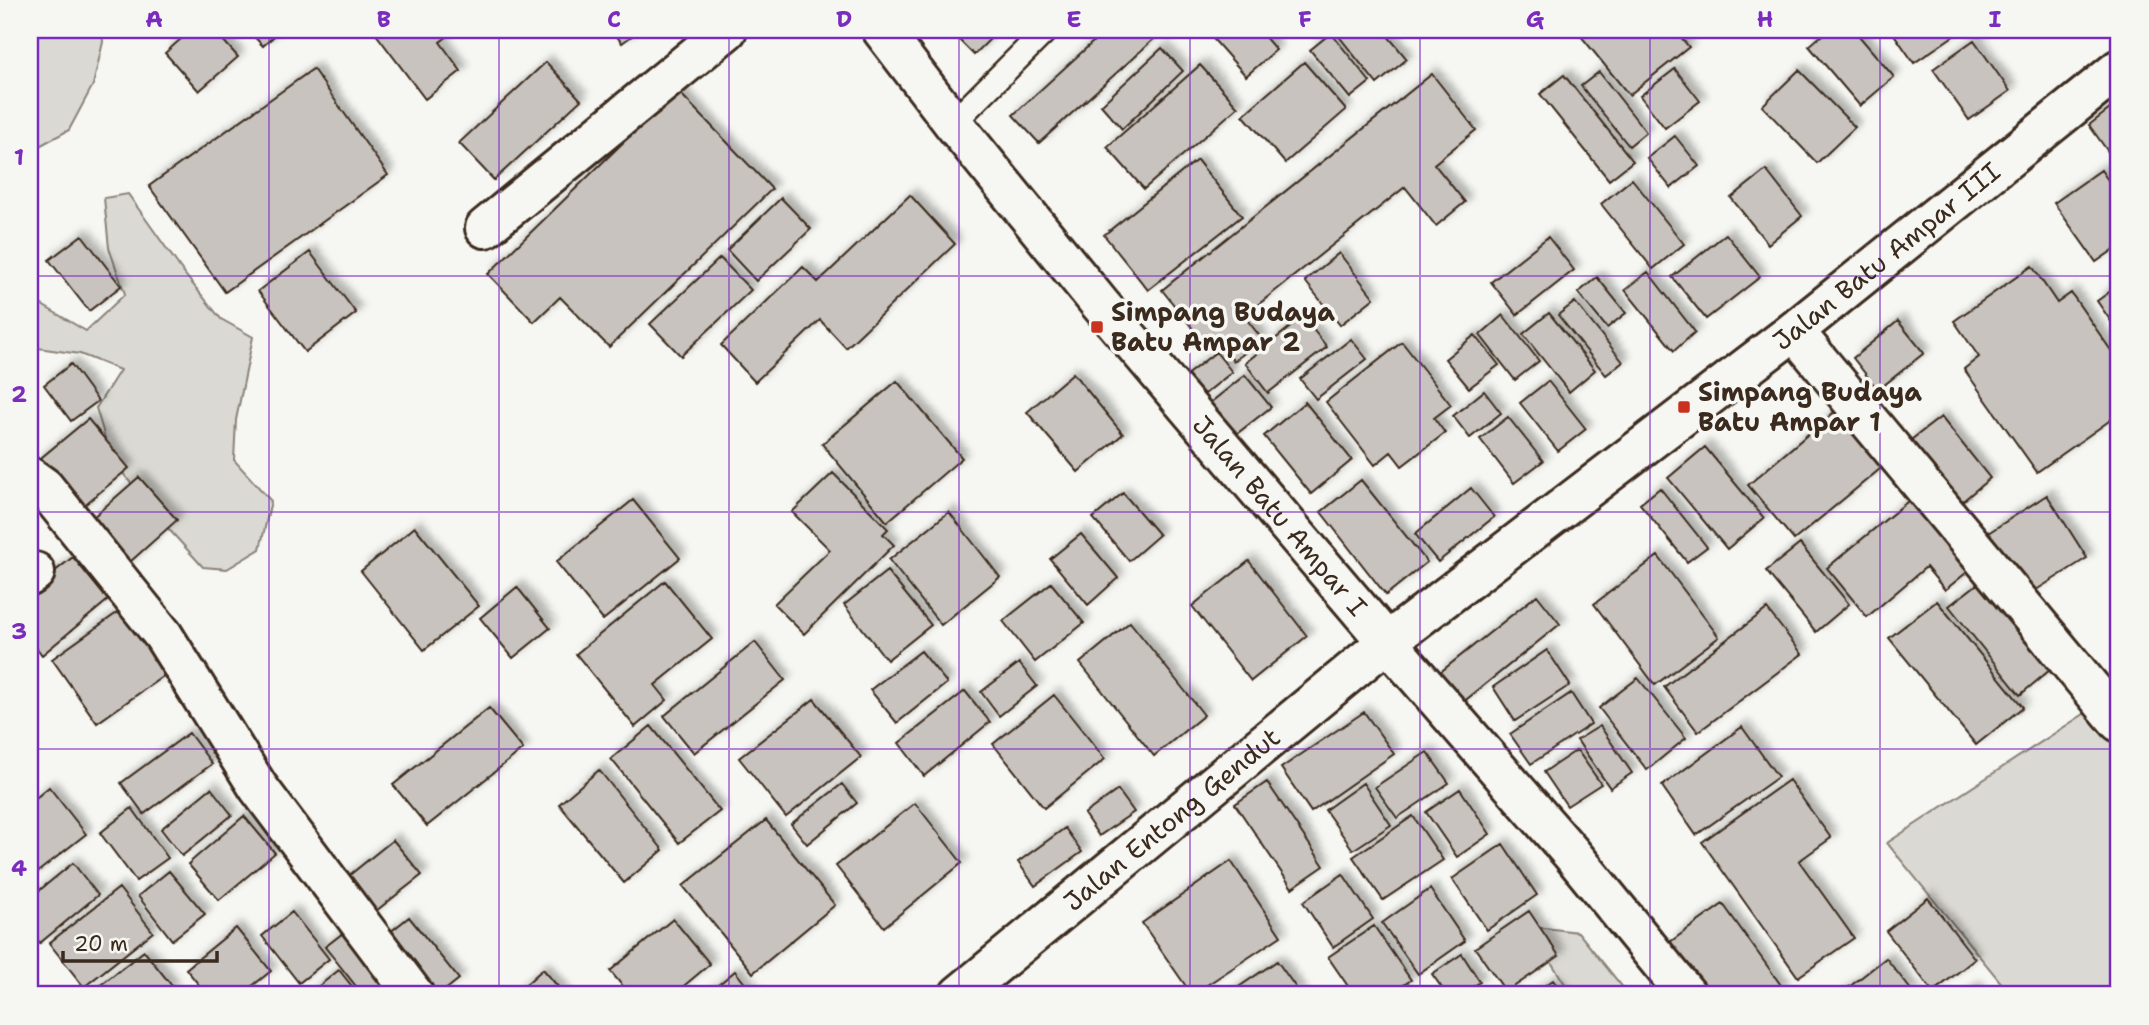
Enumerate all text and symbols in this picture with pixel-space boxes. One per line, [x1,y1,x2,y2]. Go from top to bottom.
text: A [145,4,163,34]
text: B [377,4,391,34]
text: C [607,4,621,34]
text: D [836,4,852,34]
text: E [1066,4,1082,34]
text: F [1298,4,1312,34]
text: G [1526,4,1545,34]
text: H [1757,4,1773,34]
text: I [1989,4,2002,34]
text: 1 [14,142,24,172]
street label: Jalan Batu Ampar III [1765,154,2007,358]
place label: Simpang Budaya Batu Ampar 2 [1111,294,1335,359]
marker: Simpang Budaya Batu Ampar 2 [1089,319,1105,335]
place label: Simpang Budaya Batu Ampar 1 [1698,374,1922,439]
text: 2 [11,379,27,409]
marker: Simpang Budaya Batu Ampar 1 [1676,399,1692,415]
street label: Jalan Batu Ampar I [1185,408,1375,623]
text: 3 [11,616,27,646]
street label: Jalan Entong Gendut [1056,719,1287,919]
text: 4 [11,853,27,883]
scale bar [63,920,217,964]
text: 20 m [74,930,128,958]

